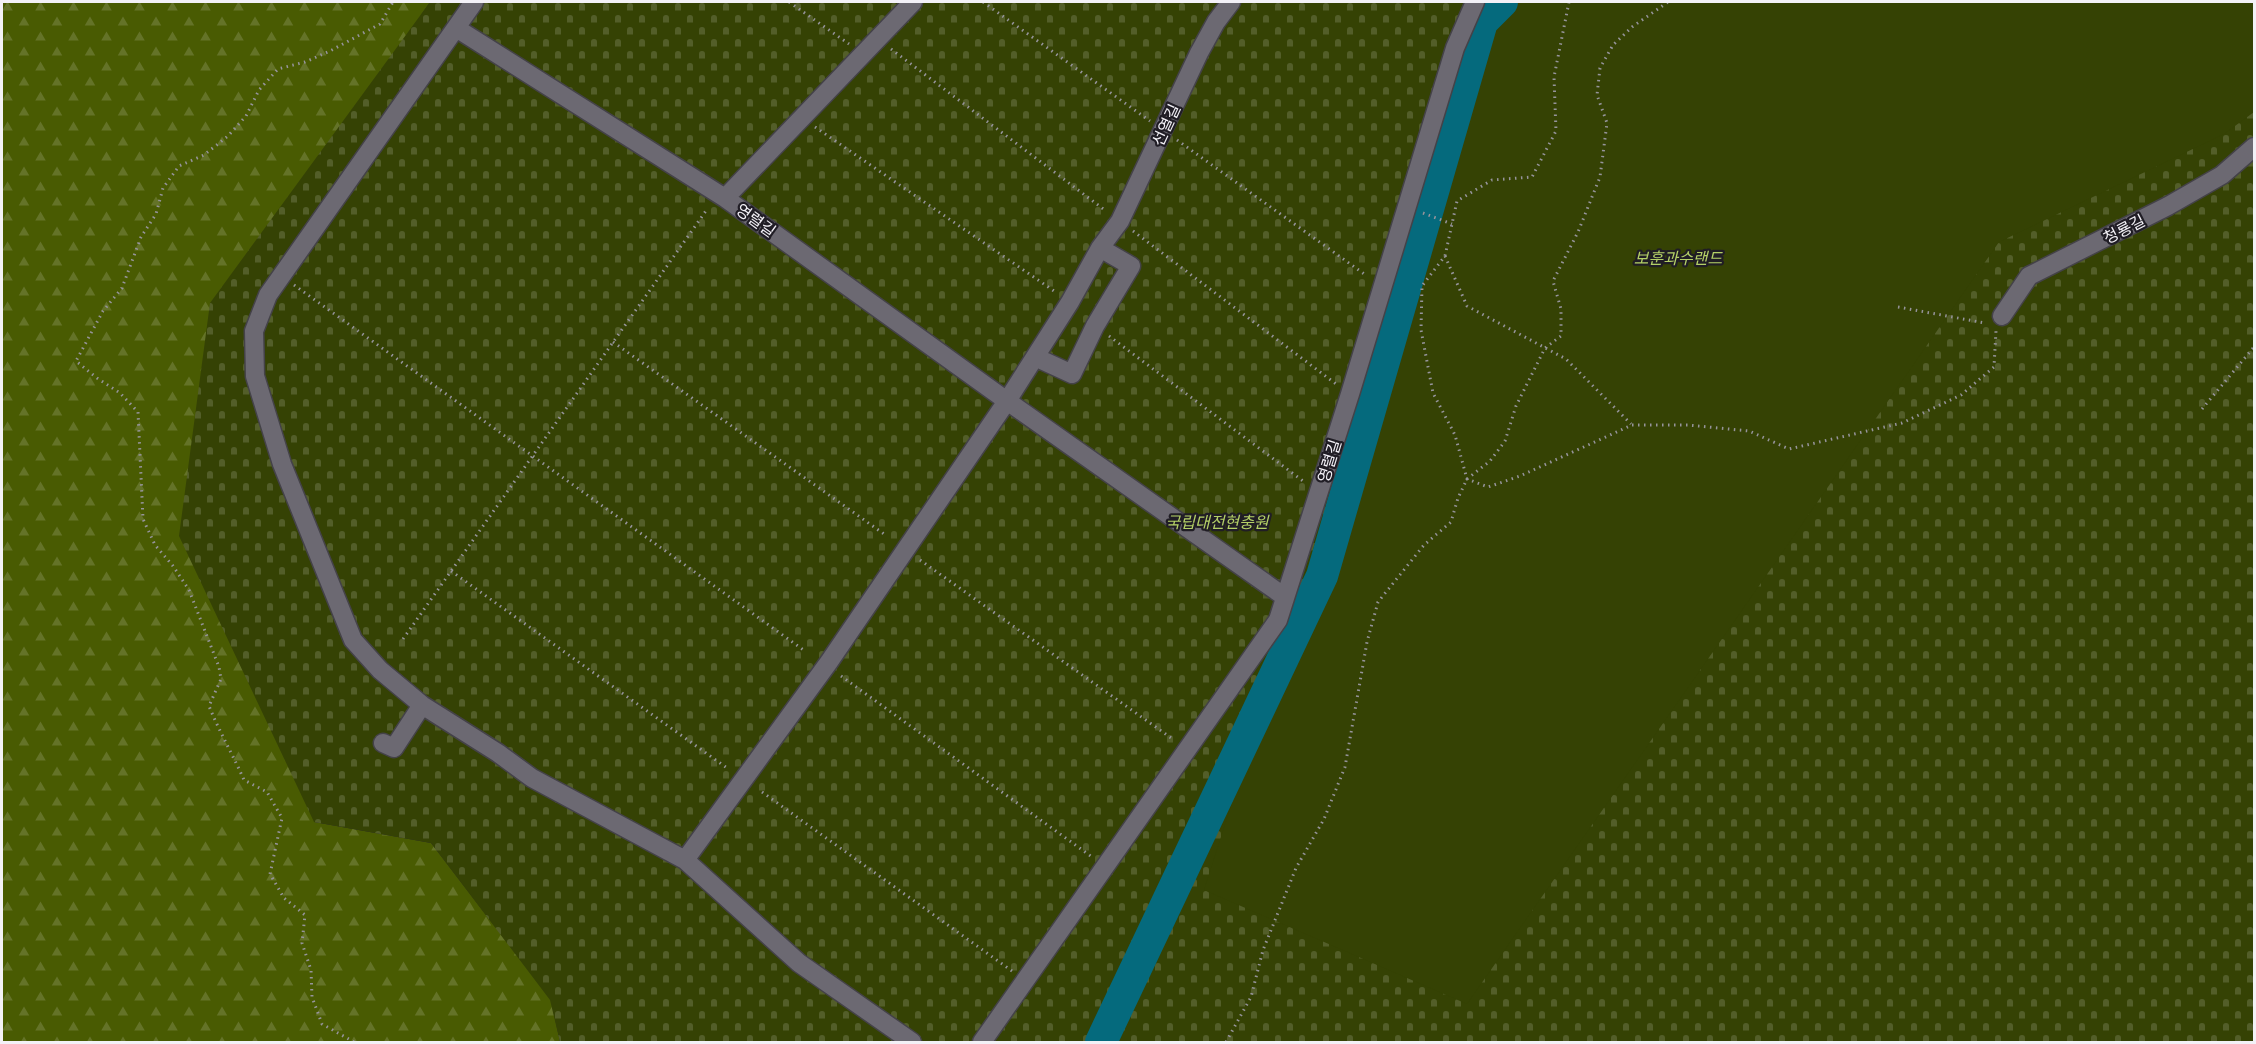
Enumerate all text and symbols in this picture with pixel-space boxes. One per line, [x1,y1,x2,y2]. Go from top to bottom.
street label: 선열길 [1149,102,1183,149]
street label: 영렬길 [733,201,779,240]
street label: 청룡길 [2101,212,2148,247]
park label: 보훈과수랜드 [1634,250,1723,267]
street label: 영렬길 [1315,438,1344,485]
park label: 국립대전현충원 [1165,514,1270,531]

